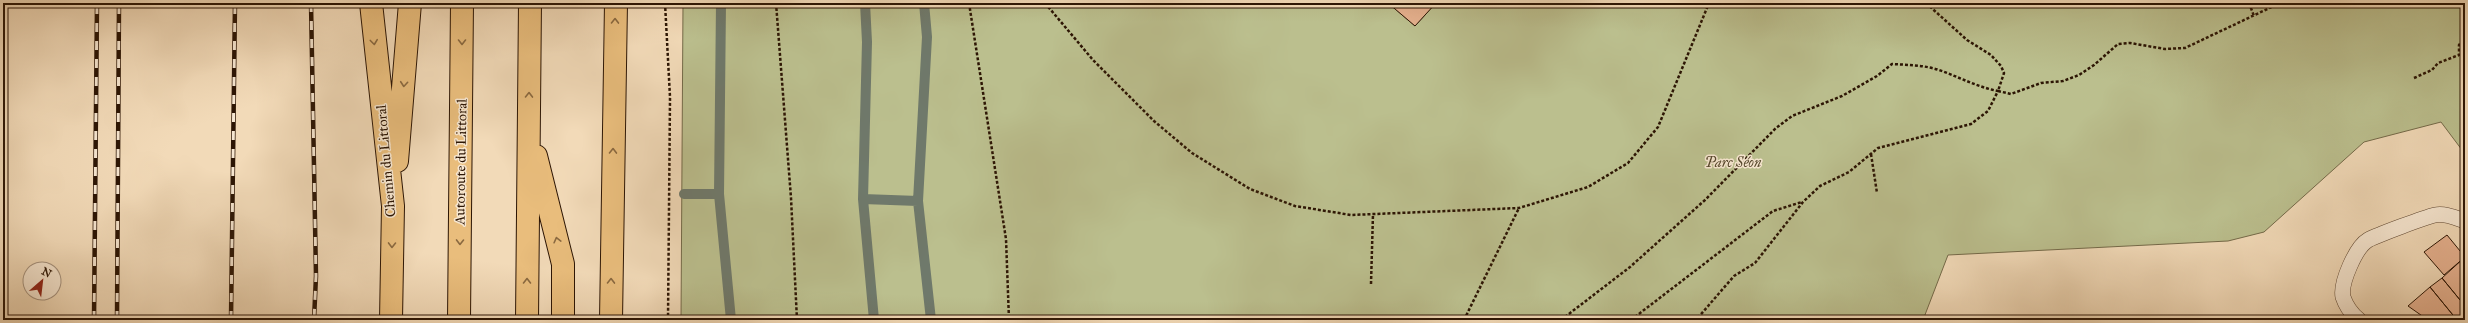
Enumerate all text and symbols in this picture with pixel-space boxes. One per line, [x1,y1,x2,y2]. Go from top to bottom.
one-way arrow [611,18,620,24]
one-way arrow [369,39,378,45]
one-way arrow [458,39,466,45]
one-way arrow [399,81,408,87]
one-way arrow [525,92,533,98]
street label: Autoroute du Littoral [451,99,471,226]
street label: Chemin du Littoral [373,104,399,218]
one-way arrow [608,148,617,154]
park label: Parc Séon [1705,154,1762,171]
one-way arrow [553,237,561,243]
one-way arrow [455,239,464,245]
one-way arrow [388,242,396,248]
north arrow [22,261,62,301]
text: N [39,265,54,281]
one-way arrow [523,278,531,284]
one-way arrow [607,278,615,284]

